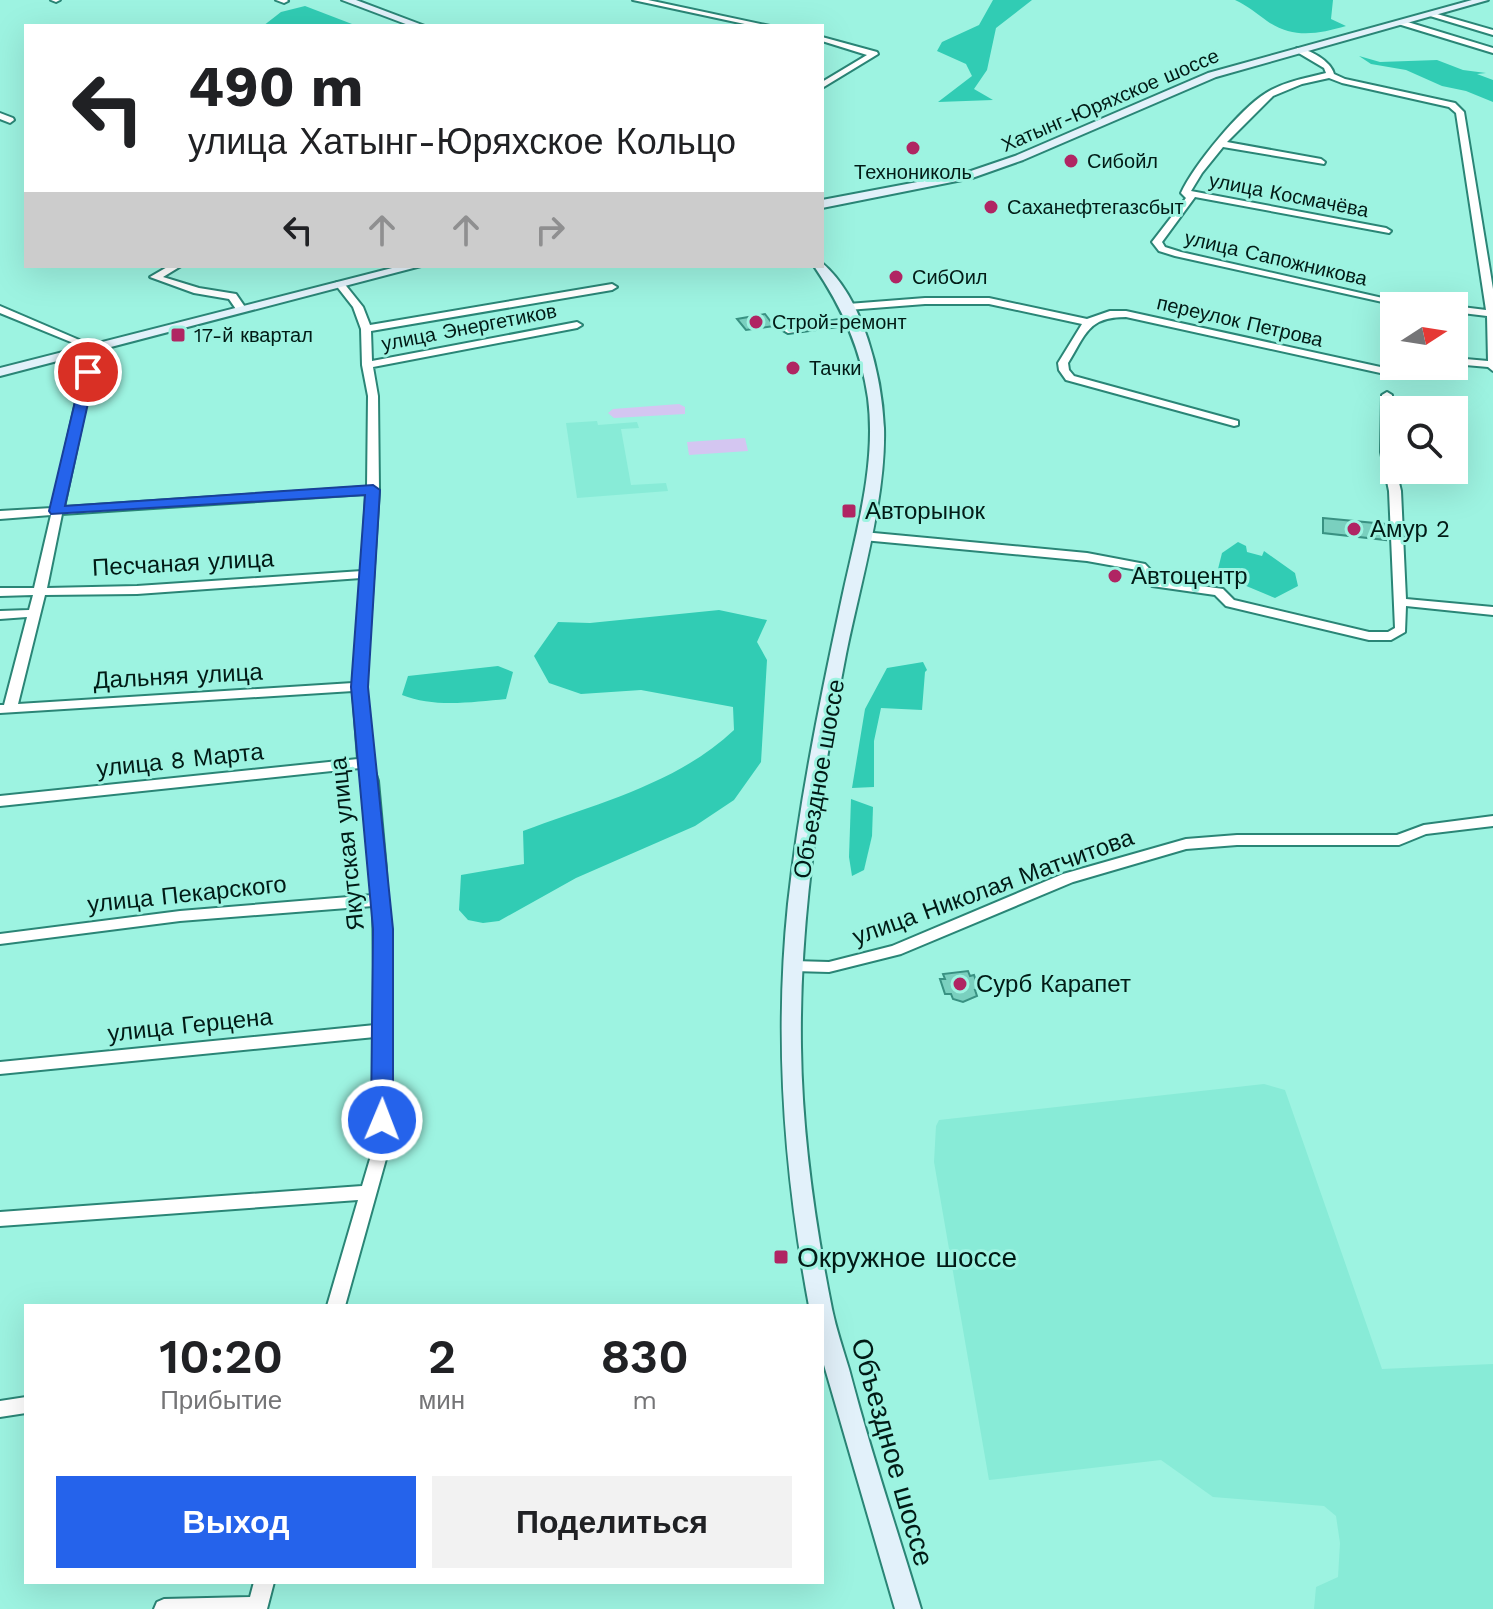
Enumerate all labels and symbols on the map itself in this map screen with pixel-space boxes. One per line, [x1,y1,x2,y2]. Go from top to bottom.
street label: Хатынг-Юряхское шоссе [998,43,1222,157]
marker: Технониколь [904,139,922,157]
place label: Сибойл [1087,149,1158,173]
marker: Сибойл [1062,152,1080,170]
place label: Технониколь [854,160,972,184]
street label: улица Космачёва [1207,168,1372,222]
place label: Саханефтегазсбыт [1007,195,1184,219]
marker: Саханефтегазсбыт [982,198,1000,216]
street label: улица Сапожникова [1182,225,1370,291]
place label: СибОил [912,265,987,289]
marker: СибОил [887,268,905,286]
street label: переулок Петрова [1155,290,1326,352]
north arrow [1380,292,1468,380]
street label: улица Энергетиков [379,298,559,356]
place label: Строй-ремонт [772,310,907,334]
marker: Строй-ремонт [747,313,765,331]
place label: 17-й квартал [194,323,313,347]
marker: 17-й квартал [169,326,187,344]
pin [54,338,122,406]
place label: Тачки [809,356,861,380]
marker: Тачки [784,359,802,377]
place label: Авторынок [865,497,986,525]
marker: Авторынок [840,502,858,520]
place label: Амур 2 [1370,515,1450,543]
marker: Амур 2 [1345,520,1363,538]
street label: Песчаная улица [91,544,275,582]
place label: Автоцентр [1131,562,1248,590]
marker: Автоцентр [1106,567,1124,585]
street label: Дальняя улица [93,658,264,694]
street label: Объездное шоссе [788,677,850,881]
street label: улица 8 Марта [95,737,265,783]
street label: Якутская улица [324,755,370,932]
street label: улица Николая Матчитова [849,823,1138,951]
street label: улица Пекарского [86,870,288,918]
place label: Сурб Карапет [976,970,1131,998]
marker: Сурб Карапет [951,975,969,993]
street label: улица Герцена [106,1002,274,1048]
position arrow [340,1078,424,1162]
place label: Окружное шоссе [797,1241,1017,1274]
marker: Окружное шоссе [772,1248,790,1266]
street label: Объездное шоссе [844,1334,941,1570]

